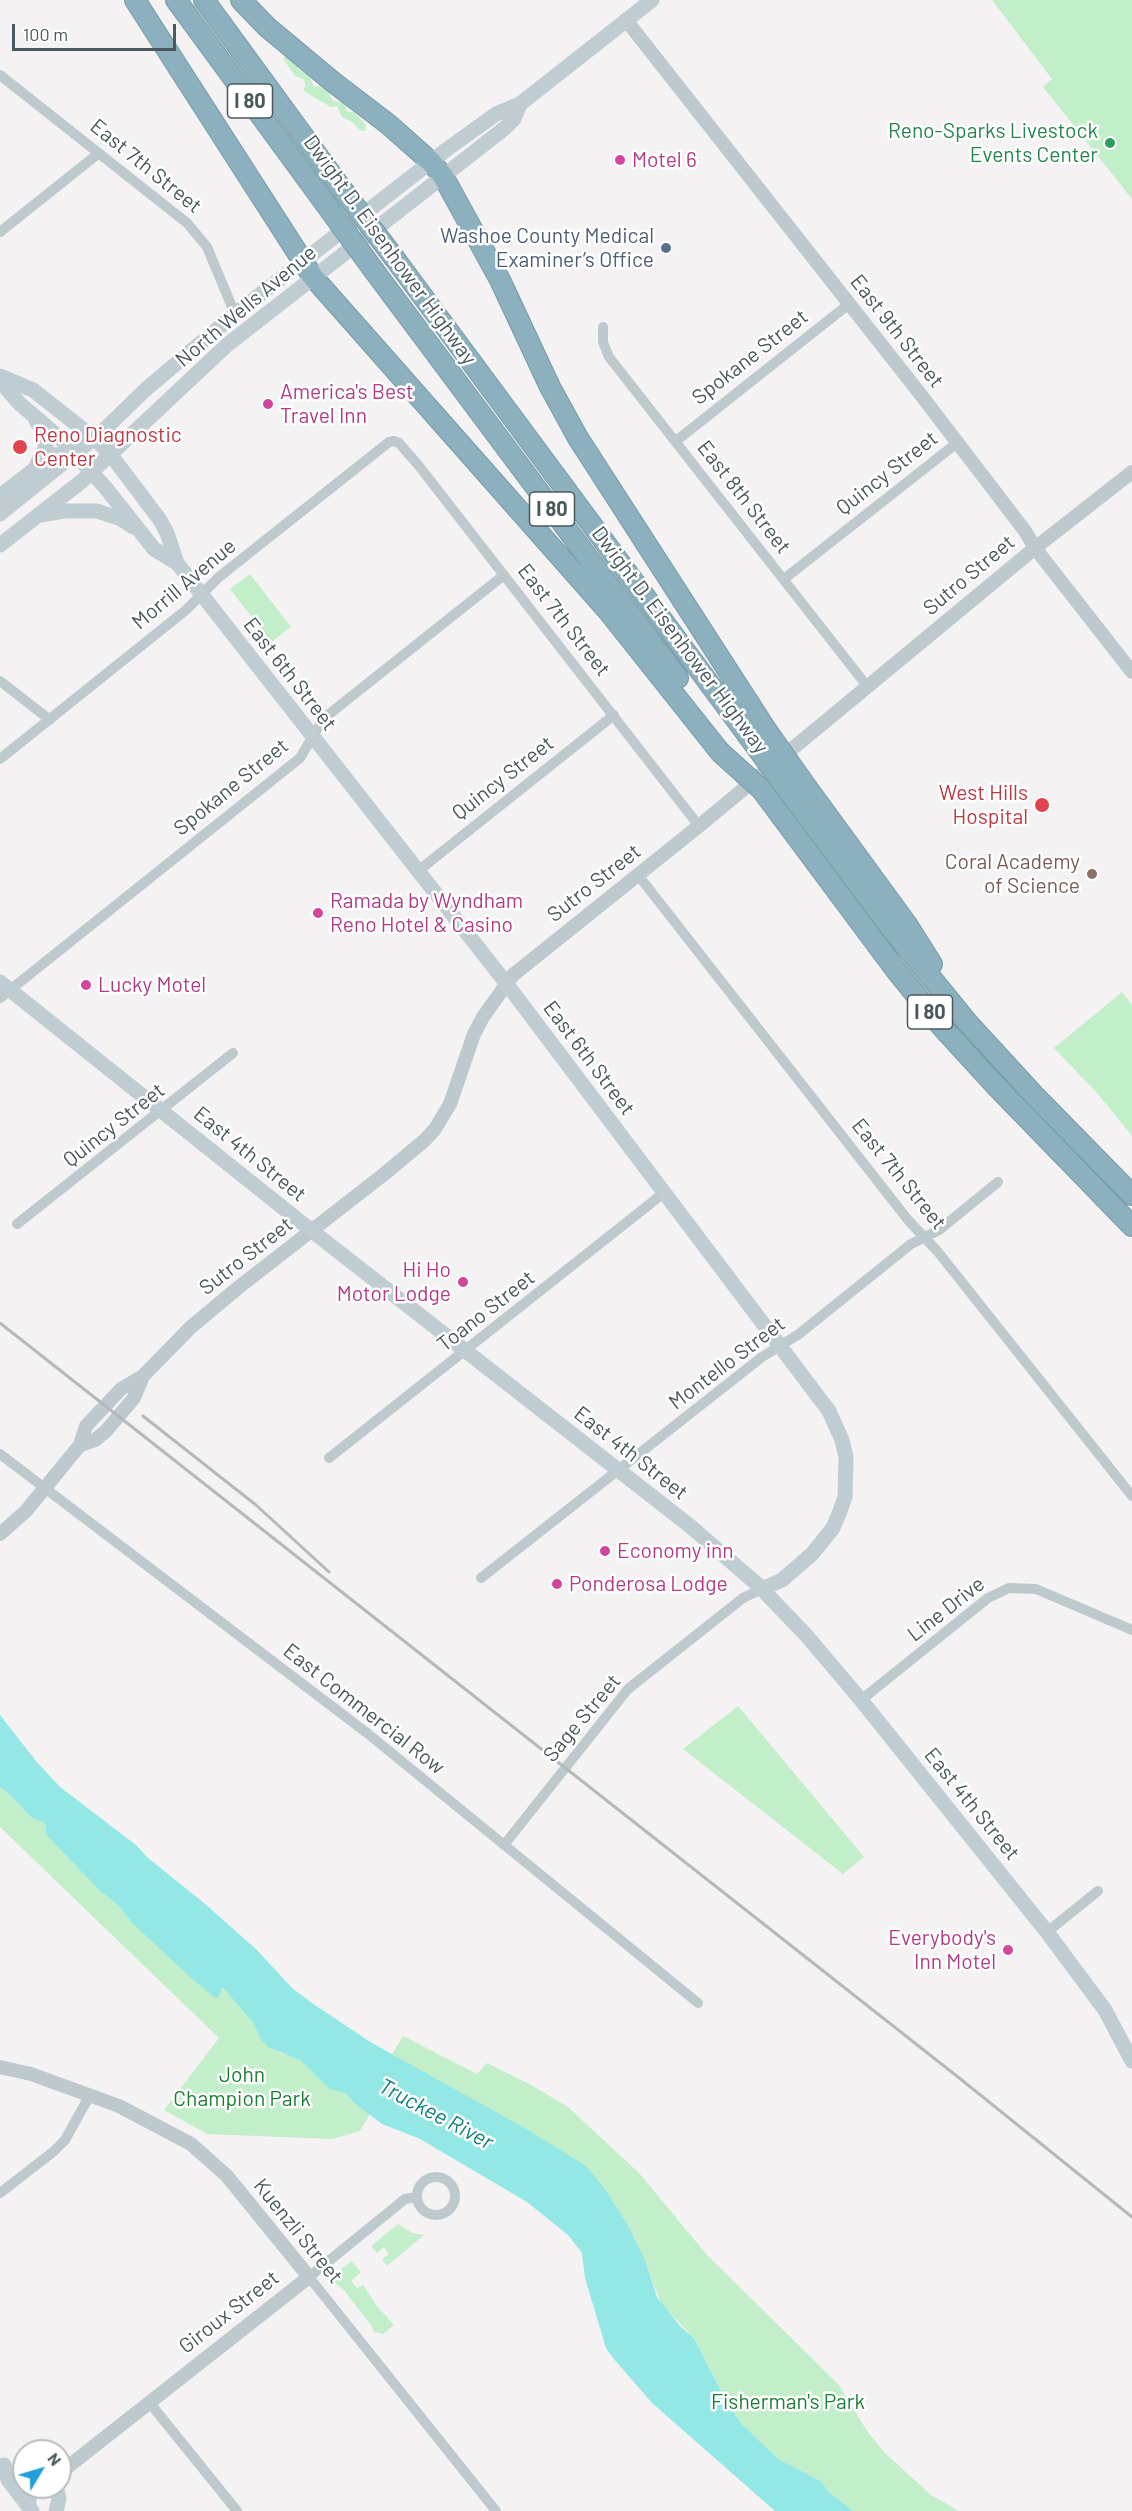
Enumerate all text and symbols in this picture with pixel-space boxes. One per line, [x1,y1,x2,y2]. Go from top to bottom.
scale bar [15,12,178,50]
text: 100 m [23,23,68,45]
road number: I 80 [228,84,272,118]
street label: East 7th Street [85,113,207,219]
place label: Reno-Sparks Livestock Events Center [888,118,1098,168]
street label: Dwight D. Eisenhower Highway [298,130,482,370]
marker: Reno-Sparks Livestock Events Center [1103,136,1117,150]
place label: Motel 6 [632,147,697,173]
marker: Motel 6 [613,153,627,167]
place label: Washoe County Medical Examiner’s Office [440,223,654,273]
street label: North Wells Avenue [170,240,322,372]
marker: Washoe County Medical Examiner’s Office [659,241,673,255]
street label: East 9th Street [845,269,949,393]
street label: Spokane Street [687,304,813,410]
place label: America's Best Travel Inn [280,379,414,429]
marker: America's Best Travel Inn [261,397,275,411]
place label: Reno Diagnostic Center [34,422,182,472]
street label: Quincy Street [831,426,943,520]
street label: East 8th Street [692,435,796,559]
marker: Reno Diagnostic Center [11,438,29,456]
road number: I 80 [530,492,574,526]
street label: Dwight D. Eisenhower Highway [586,521,774,759]
street label: Sutro Street [918,529,1020,621]
street label: Morrill Avenue [127,533,241,635]
street label: East 7th Street [512,559,616,681]
street label: East 6th Street [238,612,342,736]
street label: Quincy Street [447,731,559,825]
street label: Spokane Street [169,733,293,841]
place label: West Hills Hospital [939,780,1028,830]
marker: West Hills Hospital [1033,796,1051,814]
street label: Sutro Street [542,839,646,927]
place label: Coral Academy of Science [945,849,1080,899]
marker: Coral Academy of Science [1085,867,1099,881]
place label: Ramada by Wyndham Reno Hotel & Casino [330,888,523,938]
marker: Ramada by Wyndham Reno Hotel & Casino [311,906,325,920]
place label: Lucky Motel [98,972,206,998]
marker: Lucky Motel [79,978,93,992]
road number: I 80 [908,995,952,1029]
street label: East 6th Street [538,996,640,1120]
street label: Quincy Street [58,1078,170,1172]
street label: East 4th Street [189,1101,311,1207]
street label: East 7th Street [846,1113,952,1235]
street label: Sutro Street [194,1212,298,1300]
place label: Hi Ho Motor Lodge [337,1257,451,1307]
street label: Toano Street [432,1265,540,1357]
marker: Hi Ho Motor Lodge [456,1275,470,1289]
street label: Montello Street [664,1311,790,1415]
street label: East 4th Street [569,1401,693,1505]
place label: Economy inn [617,1538,734,1564]
marker: Economy inn [598,1544,612,1558]
place label: Ponderosa Lodge [569,1571,728,1597]
street label: Line Drive [903,1571,989,1647]
marker: Ponderosa Lodge [550,1577,564,1591]
street label: East Commercial Row [278,1638,450,1780]
street label: Sage Street [538,1669,626,1767]
street label: East 4th Street [919,1743,1025,1865]
place label: Everybody's Inn Motel [888,1925,996,1975]
marker: Everybody's Inn Motel [1001,1943,1015,1957]
park label: John Champion Park [173,2062,311,2112]
water label: Truckee River [374,2073,498,2155]
street label: Kuenzli Street [248,2173,348,2289]
street label: Giroux Street [174,2265,284,2359]
park label: Fisherman's Park [711,2389,865,2415]
north arrow [12,2439,72,2499]
text: N [44,2449,66,2469]

